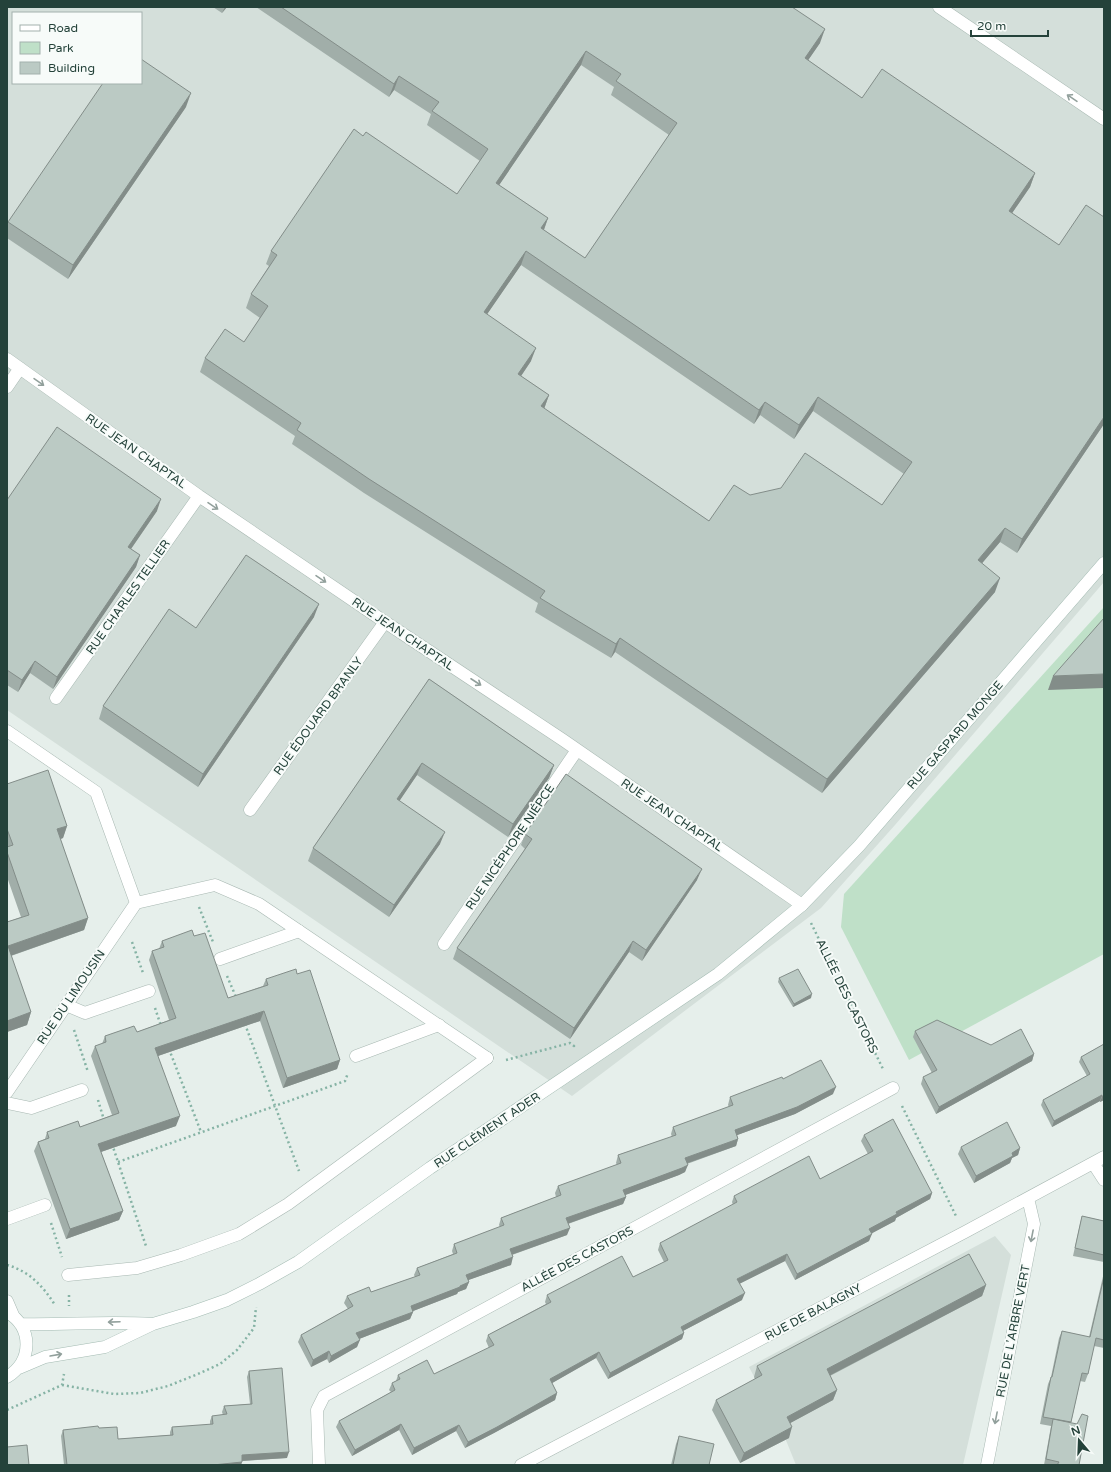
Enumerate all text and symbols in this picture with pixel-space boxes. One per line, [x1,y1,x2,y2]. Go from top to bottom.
legend [12,12,142,84]
scale bar [971,12,1048,38]
text: 20 m [977,19,1006,33]
text: Road [48,21,78,35]
text: Park [48,41,74,55]
text: Building [48,61,95,75]
one-way arrow [1066,93,1078,101]
one-way arrow [33,378,44,386]
street label: RUE JEAN CHAPTAL [83,411,189,491]
one-way arrow [208,502,219,510]
street label: RUE CHARLES TELLIER [83,537,173,657]
one-way arrow [315,575,326,583]
street label: RUE JEAN CHAPTAL [349,595,457,673]
street label: RUE ÉDOUARD BRANLY [271,654,366,778]
one-way arrow [470,678,481,686]
street label: RUE GASPARD MONGE [904,678,1006,792]
street label: RUE JEAN CHAPTAL [618,776,726,854]
street label: RUE NICÉPHORE NIÉPCE [463,781,557,912]
street label: ALLÉE DES CASTORS [813,937,881,1055]
street label: RUE DU LIMOUSIN [34,947,108,1047]
street label: RUE CLÉMENT ADER [431,1089,543,1171]
street label: ALLÉE DES CASTORS [518,1223,636,1295]
one-way arrow [1028,1229,1036,1242]
street label: RUE DE L'ARBRE VERT [993,1263,1033,1398]
street label: RUE DE BALAGNY [762,1280,864,1343]
one-way arrow [108,1319,121,1326]
one-way arrow [49,1351,62,1359]
one-way arrow [992,1411,1000,1424]
north arrow [1059,1420,1099,1460]
text: N [1070,1423,1082,1439]

